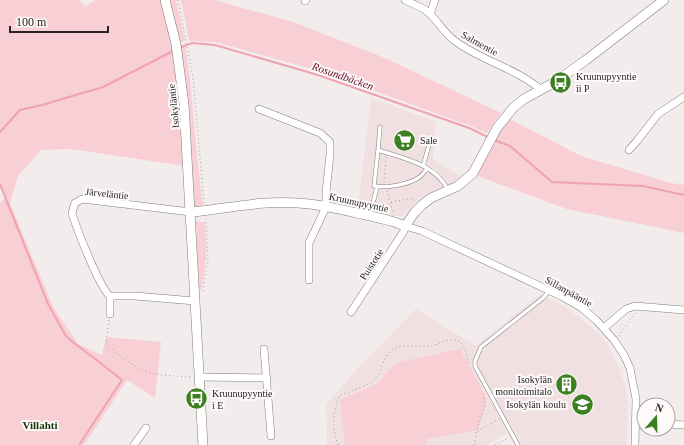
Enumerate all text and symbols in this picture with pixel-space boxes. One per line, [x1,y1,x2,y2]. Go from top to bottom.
scale bar [10,8,108,34]
text: 100 m [16,15,47,29]
street label: Salmentie [460,29,500,58]
water label: Rosundbäcken [310,60,376,92]
bus stop icon: Kruunupyyntie ii P [547,69,573,95]
place label: Kruunupyyntie ii P [576,71,637,94]
street label: Isokyläntie [166,83,181,129]
supermarket icon: Sale [391,127,417,153]
place label: Sale [420,135,438,146]
street label: Järveläntie [85,186,130,201]
street label: Kruunupyyntie [328,191,390,214]
street label: Puistotie [357,246,386,282]
street label: Sillanpääntie [543,274,595,309]
building icon: Isokylän monitoimitalo [554,372,580,398]
place label: Isokylän monitoimitalo [495,374,552,397]
bus stop icon: Kruunupyyntie i E [183,386,209,412]
place label: Kruunupyyntie i E [212,388,273,411]
school or university icon: Isokylän koulu [569,391,595,417]
north arrow [636,397,676,437]
place label: Isokylän koulu [506,399,566,410]
text: N [654,401,665,415]
district label: Villahti [22,419,58,431]

